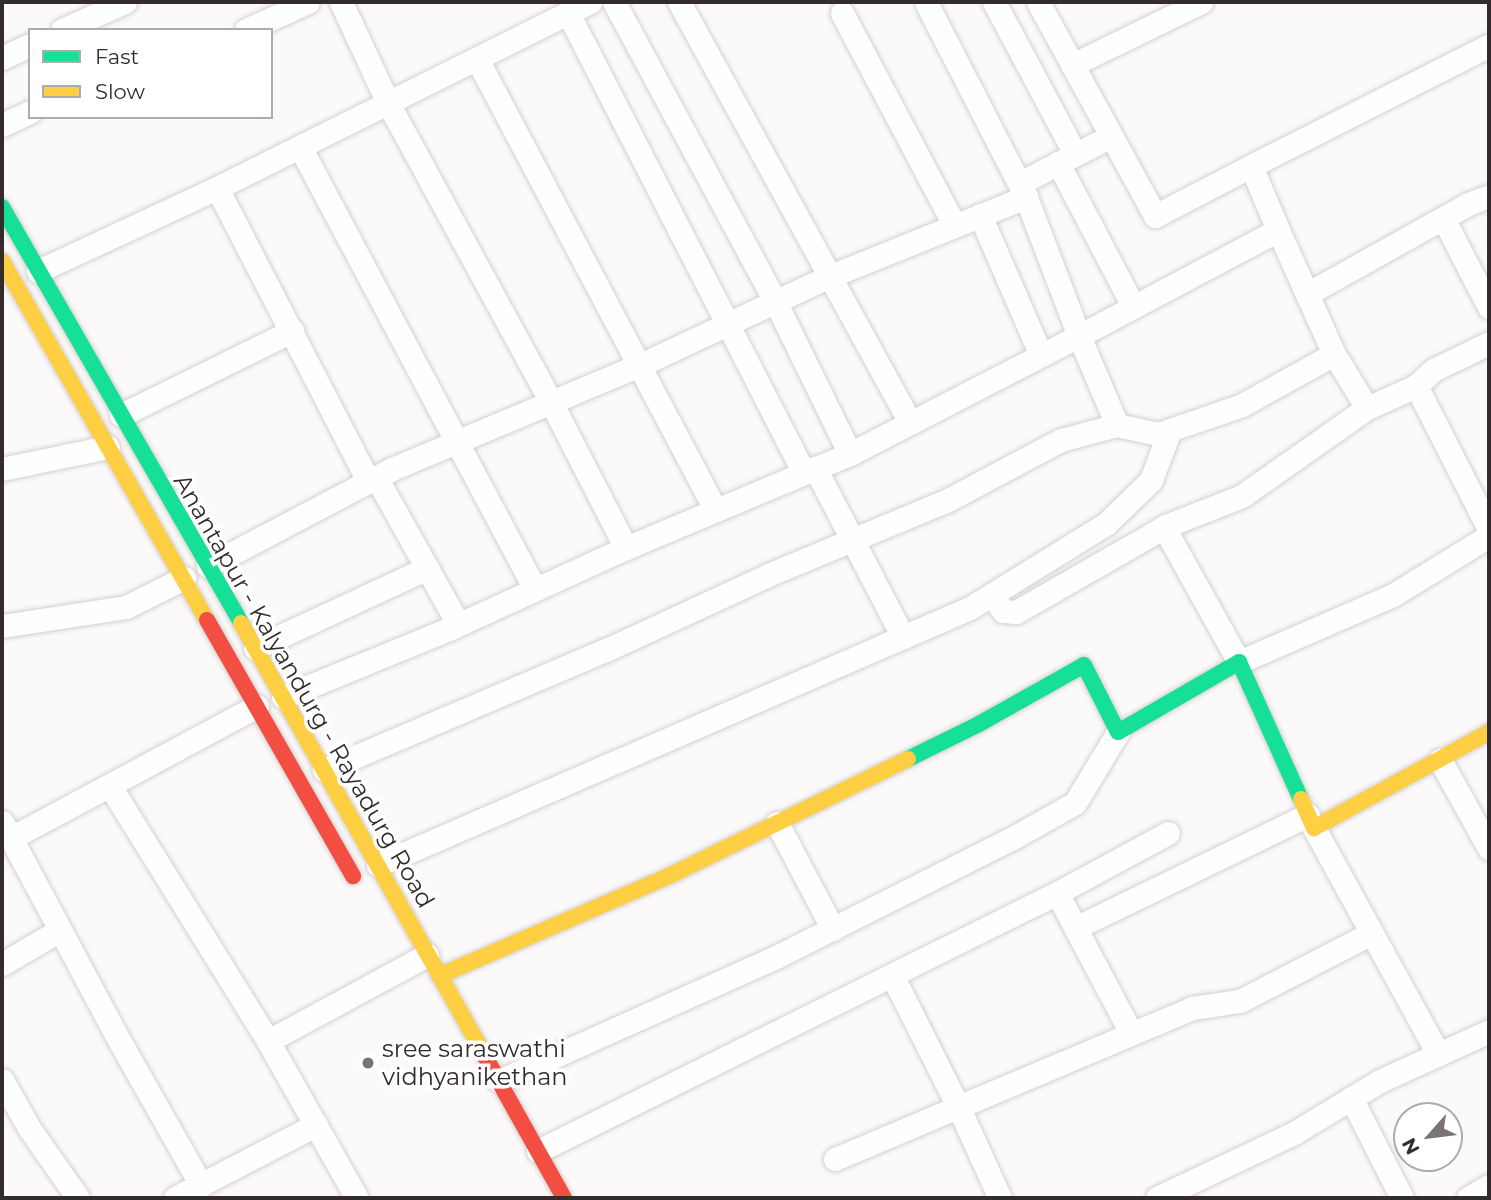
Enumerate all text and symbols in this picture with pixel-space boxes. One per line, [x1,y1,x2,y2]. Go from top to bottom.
legend [28,28,273,119]
text: Fast [95,44,139,69]
text: Slow [95,79,145,104]
street label: Anantapur - Kalyandurg - Rayadurg Road [168,469,440,913]
place label: sree saraswathi vidhyanikethan [382,1035,568,1091]
marker: sree saraswathi vidhyanikethan [360,1055,376,1071]
north arrow [1393,1102,1463,1172]
text: N [1397,1134,1425,1158]

